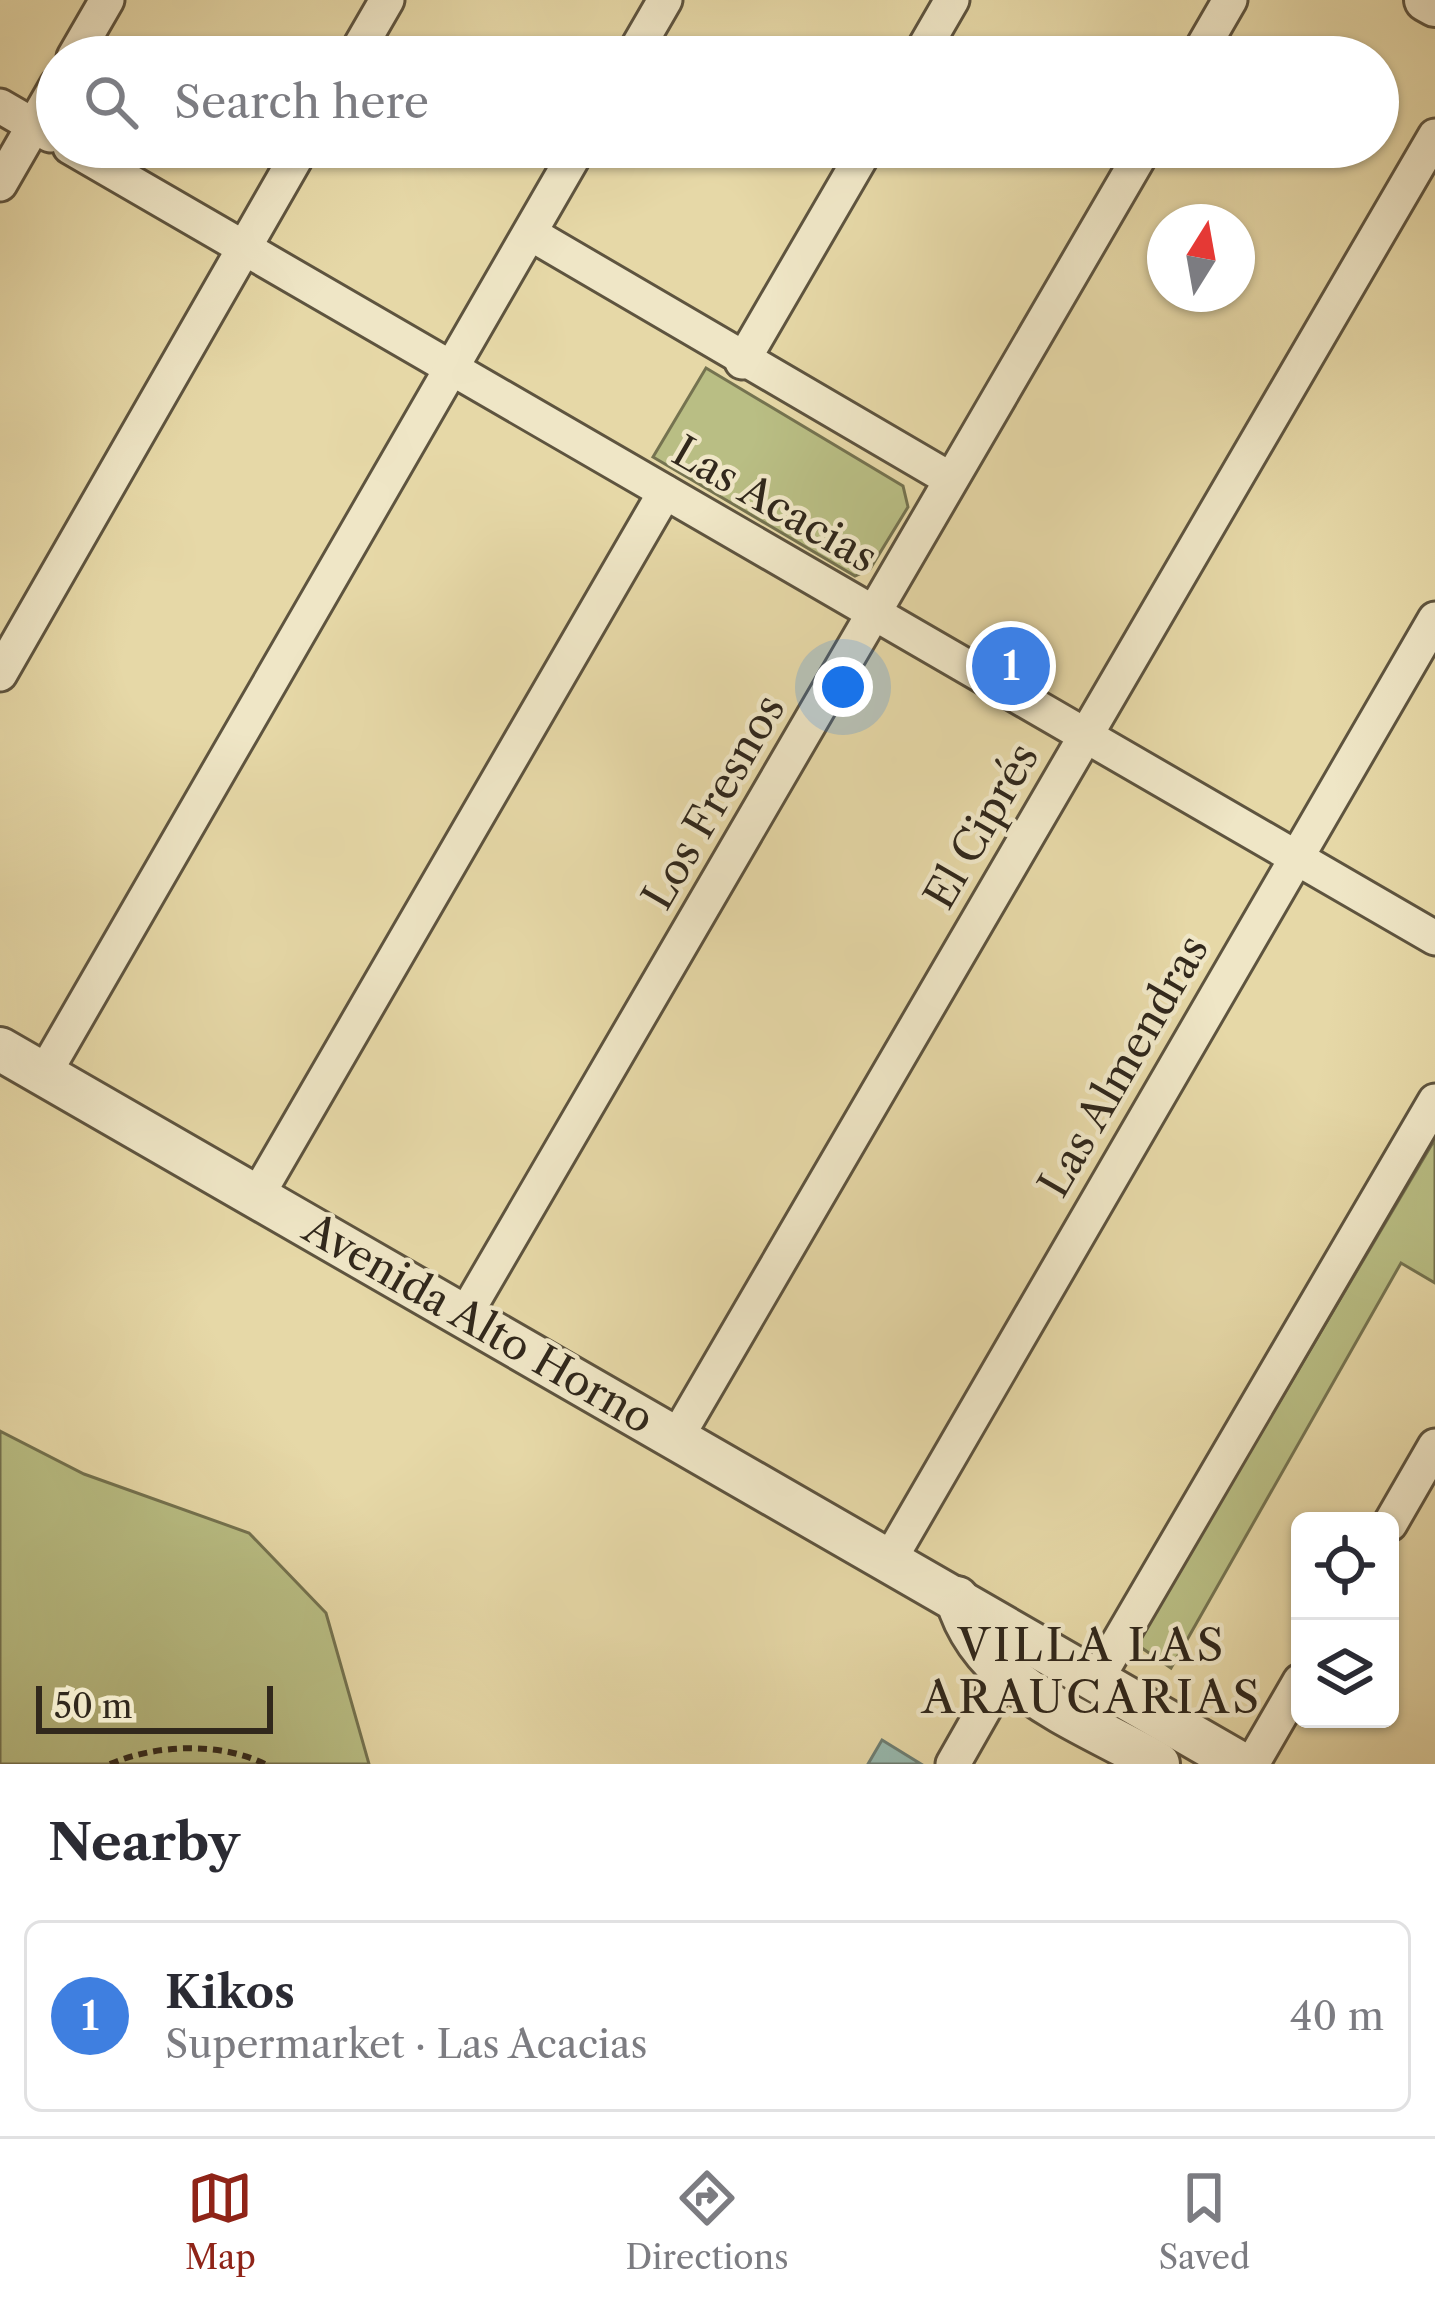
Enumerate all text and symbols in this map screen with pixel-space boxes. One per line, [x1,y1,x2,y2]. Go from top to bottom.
search box [36,36,1399,168]
icon: search [78,69,144,135]
text: Search here [174,74,429,130]
north arrow [1147,204,1255,312]
street label: Las Acacias [664,425,886,583]
pin: 1 [972,621,1050,711]
your location [813,657,873,717]
street label: Los Fresnos [631,685,795,919]
street label: El Ciprés [913,734,1049,918]
street label: Las Almendras [1027,926,1219,1206]
street label: Avenida Alto Horno [294,1201,663,1444]
map controls [1291,1512,1399,1728]
button: locate [1291,1512,1399,1620]
district label: VILLA LAS ARAUCARIAS [920,1617,1262,1725]
button: layers [1291,1620,1399,1728]
scale bar [36,1680,273,1733]
text: 50 m [54,1686,132,1727]
text: Nearby [48,1811,240,1873]
text: Kikos [165,1964,295,2020]
text: 1 [81,1992,99,2040]
text: 40 m [1290,1992,1384,2040]
text: Supermarket · Las Acacias [165,2020,648,2068]
tab: Map [185,2165,256,2278]
tab: Directions [626,2165,789,2278]
tab: Saved [1158,2165,1250,2278]

